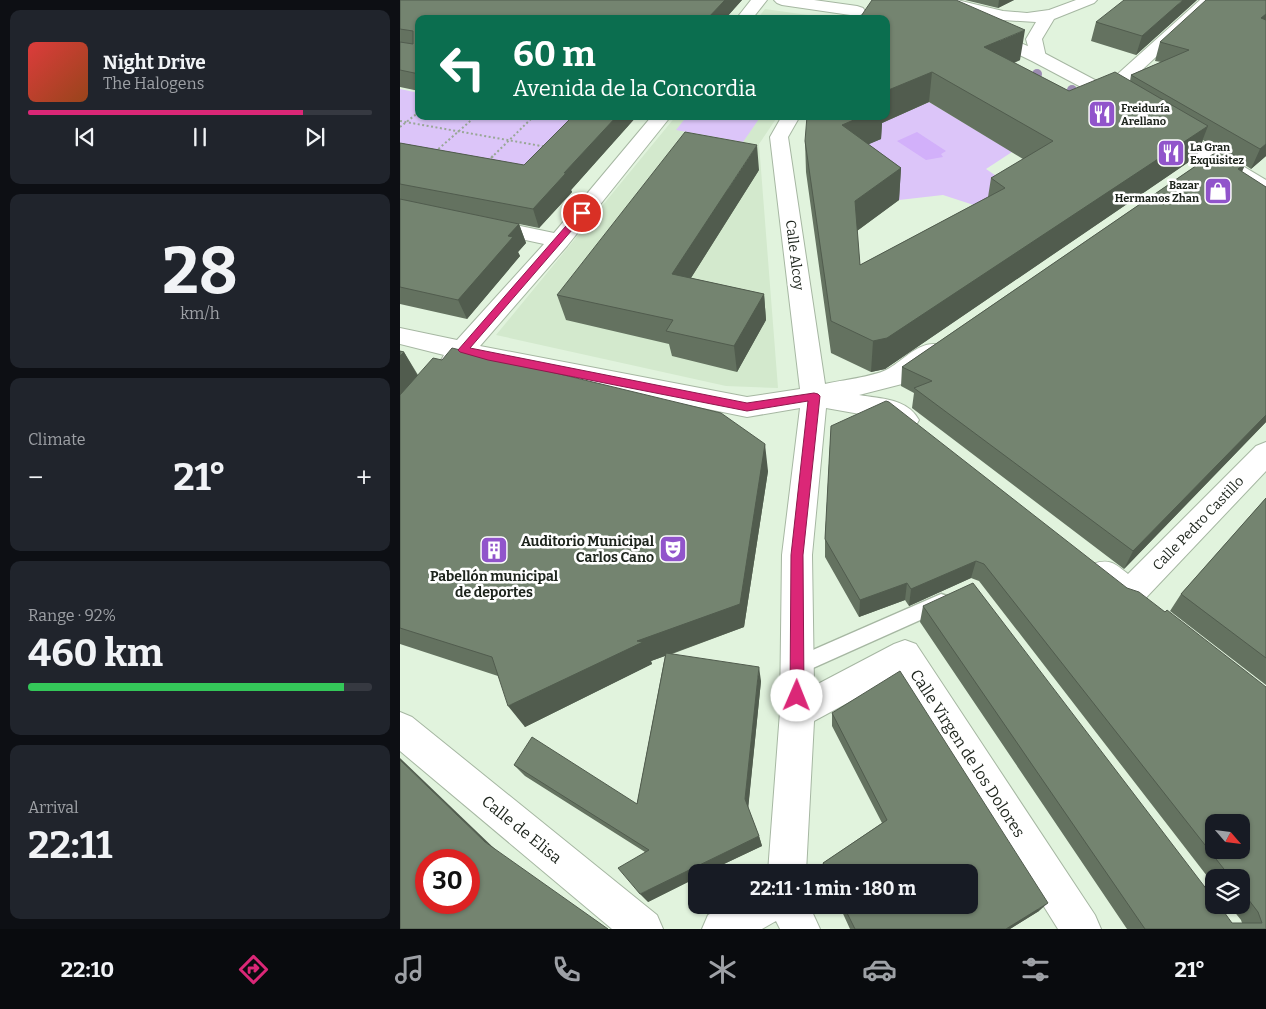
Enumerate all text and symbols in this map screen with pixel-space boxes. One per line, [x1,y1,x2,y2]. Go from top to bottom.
text: 60 m [513,33,596,75]
icon: left [430,35,495,100]
text: Night Drive [103,51,206,74]
text: The Halogens [103,74,204,93]
text: Avenida de la Concordia [513,75,757,102]
restaurant icon: Freiduría Arellano [1087,99,1117,129]
place label: Freiduría Arellano [1121,102,1171,128]
icon: previous [71,123,99,151]
icon: pause [186,123,214,151]
icon: next [301,123,329,151]
restaurant icon: La Gran Exquisitez [1156,138,1186,168]
place label: La Gran Exquisitez [1190,141,1244,167]
shop icon: Bazar Hermanos Zhan [1203,176,1233,206]
place label: Bazar Hermanos Zhan [1115,179,1200,205]
pin [561,192,603,234]
icon: arrive [568,199,596,227]
street label: Calle Alcoy [782,219,807,292]
text: 28 [162,232,238,310]
text: km/h [180,304,220,323]
text: Climate [28,430,86,449]
text: 21° [173,454,226,500]
text: − [28,461,43,494]
text: + [356,461,372,494]
street label: Calle Pedro Castillo [1149,473,1248,574]
place label: Auditorio Municipal Carlos Cano [521,533,655,566]
theatre icon: Auditorio Municipal Carlos Cano [658,534,688,564]
building icon: Pabellón municipal de deportes [479,535,509,565]
place label: Pabellón municipal de deportes [430,568,559,601]
text: Range · 92% [28,606,116,625]
text: 460 km [28,630,163,676]
street label: Calle Virgen de los Dolores [906,666,1029,841]
position arrow [770,669,822,721]
street label: Calle de Elisa [478,791,566,867]
text: Arrival [28,798,79,817]
north arrow [1205,814,1250,859]
map controls [1205,814,1250,914]
text: 22:11 [28,822,112,868]
speed limit sign: 30 [415,849,480,914]
button: layers [1205,869,1250,914]
text: 22:11 · 1 min · 180 m [750,877,916,900]
icon: directions [236,952,271,987]
icon: music [392,952,427,987]
icon: phone [549,952,584,987]
icon: climate [705,952,740,987]
icon: car [862,952,897,987]
icon: filters [1018,952,1053,987]
text: 22:10 [61,956,114,983]
text: 21° [1175,956,1205,983]

